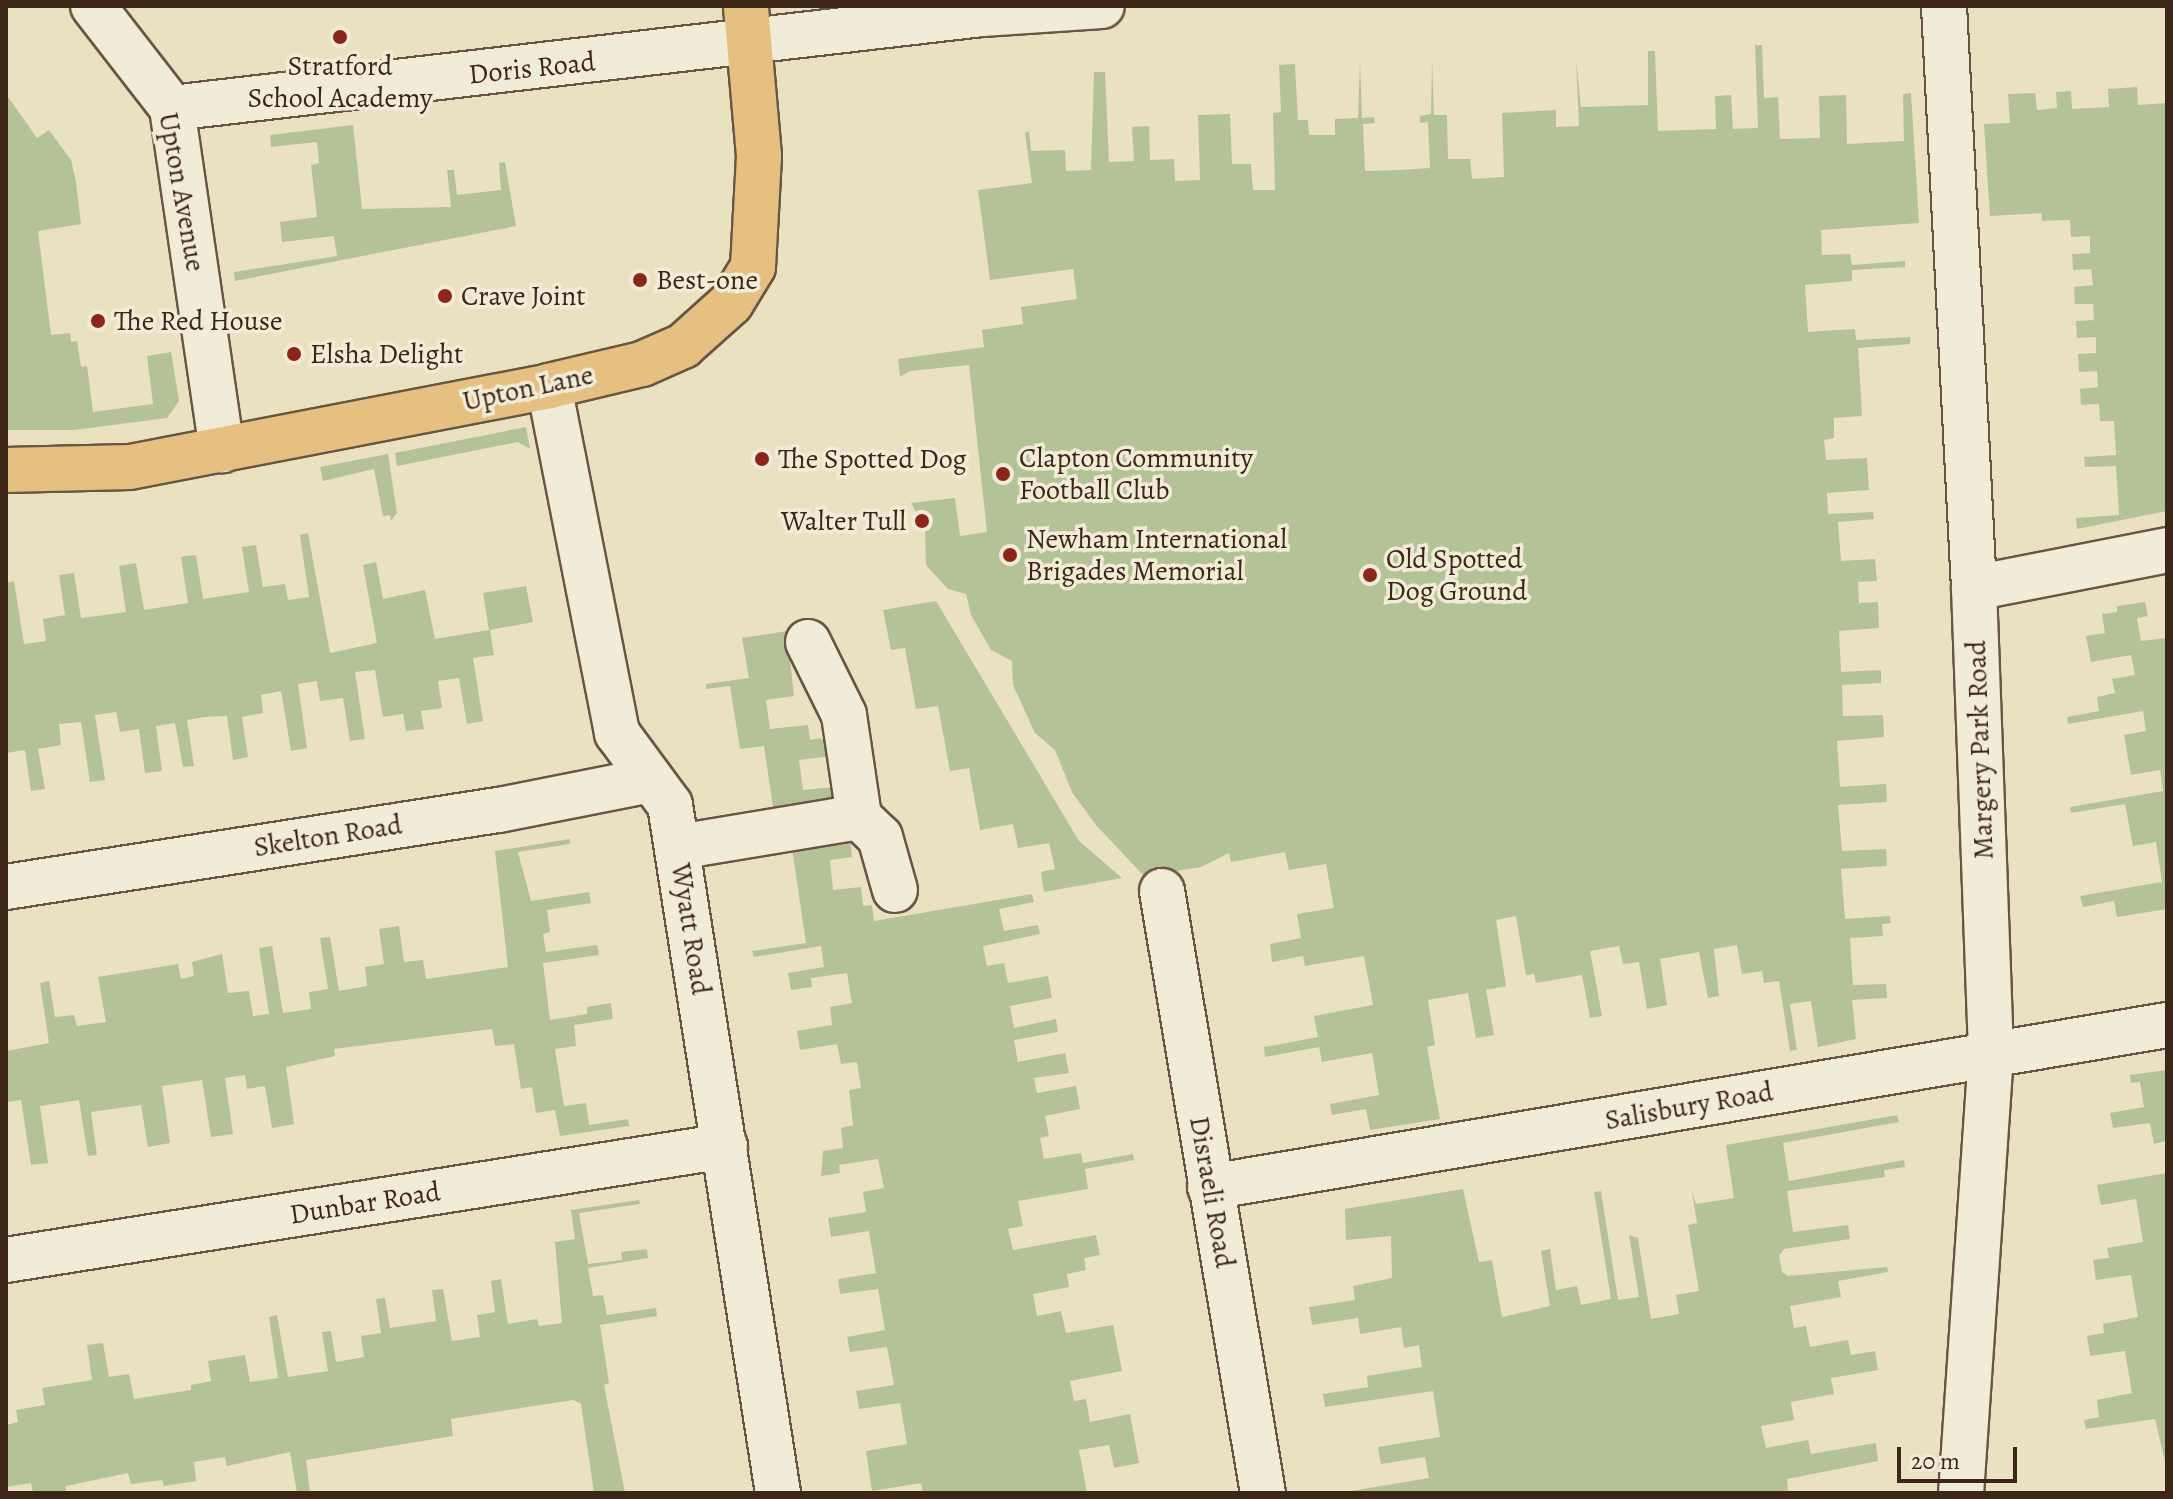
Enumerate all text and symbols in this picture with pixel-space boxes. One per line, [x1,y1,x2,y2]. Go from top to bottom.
marker: Stratford School Academy [331,28,349,46]
street label: Doris Road [467,45,597,91]
place label: Stratford School Academy [248,49,432,115]
street label: Upton Avenue [151,110,213,274]
place label: Best-one [656,263,758,297]
marker: Best-one [631,271,649,289]
place label: Crave Joint [461,279,585,313]
marker: Crave Joint [436,287,454,305]
place label: The Red House [114,304,283,338]
marker: The Red House [89,312,107,330]
place label: Elsha Delight [310,337,463,371]
marker: Elsha Delight [285,345,303,363]
street label: Upton Lane [460,358,596,418]
place label: Clapton Community Football Club [1019,441,1253,507]
place label: The Spotted Dog [778,442,967,476]
marker: The Spotted Dog [753,450,771,468]
marker: Clapton Community Football Club [994,465,1012,483]
place label: Walter Tull [781,504,906,538]
marker: Walter Tull [913,512,931,530]
place label: Newham International Brigades Memorial [1026,522,1287,588]
place label: Old Spotted Dog Ground [1386,542,1527,608]
marker: Newham International Brigades Memorial [1001,546,1019,564]
marker: Old Spotted Dog Ground [1361,566,1379,584]
street label: Margery Park Road [1959,640,2001,860]
street label: Skelton Road [251,808,405,864]
street label: Wyatt Road [664,861,718,997]
street label: Salisbury Road [1602,1075,1776,1137]
street label: Disraeli Road [1182,1114,1242,1270]
street label: Dunbar Road [287,1175,443,1231]
scale bar [1901,1431,2021,1481]
text: 20 m [1911,1445,1960,1477]

